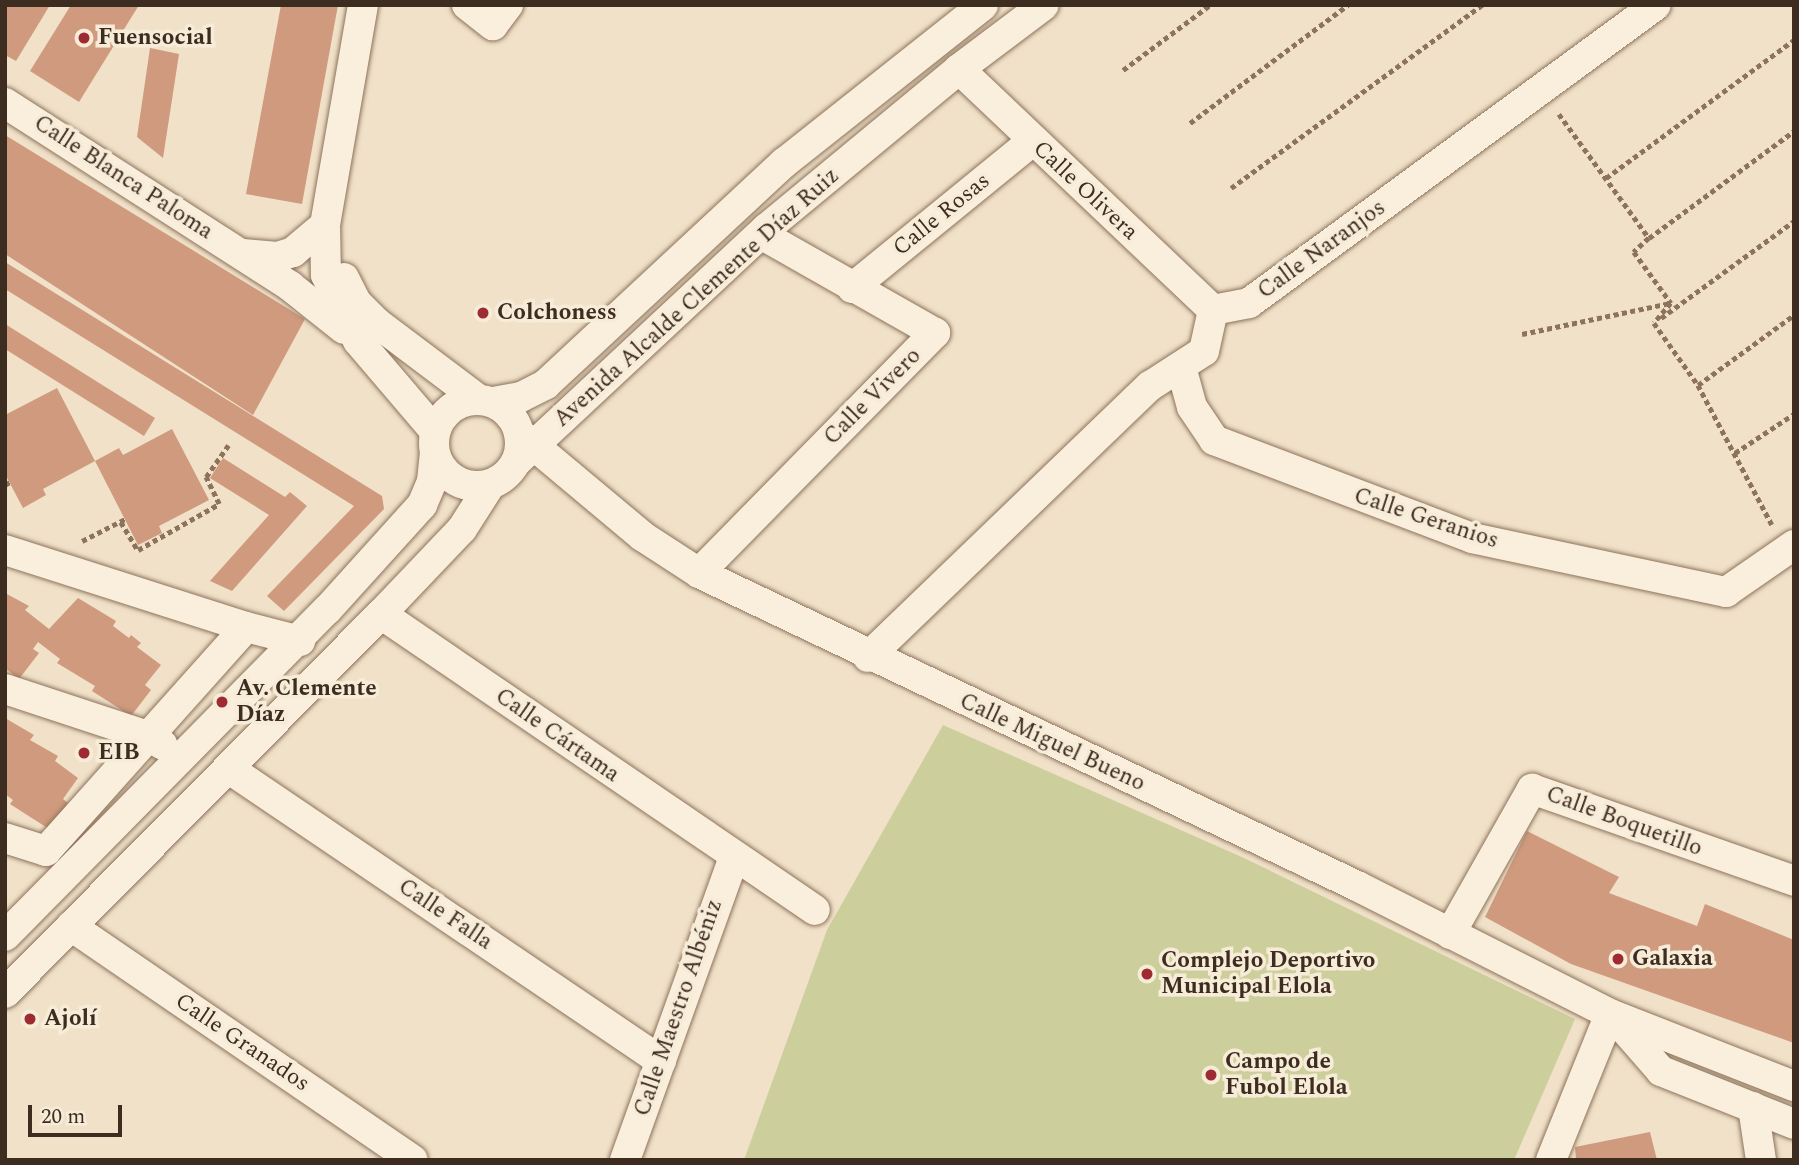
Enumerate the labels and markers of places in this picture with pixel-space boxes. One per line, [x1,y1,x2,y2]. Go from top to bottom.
place label: Fuensocial [98,24,213,52]
marker: Fuensocial [76,30,92,46]
place label: Colchoness [497,299,617,327]
marker: Colchoness [475,305,491,321]
place label: Av. Clemente Díaz [236,675,377,729]
marker: Av. Clemente Díaz [214,694,230,710]
place label: EIB [98,739,139,767]
marker: EIB [76,745,92,761]
place label: Galaxia [1632,945,1713,973]
place label: Complejo Deportivo Municipal Elola [1161,947,1375,1001]
marker: Galaxia [1610,951,1626,967]
marker: Complejo Deportivo Municipal Elola [1139,966,1155,982]
place label: Ajolí [44,1005,97,1033]
marker: Ajolí [22,1011,38,1027]
place label: Campo de Fubol Elola [1225,1048,1348,1102]
marker: Campo de Fubol Elola [1203,1067,1219,1083]

